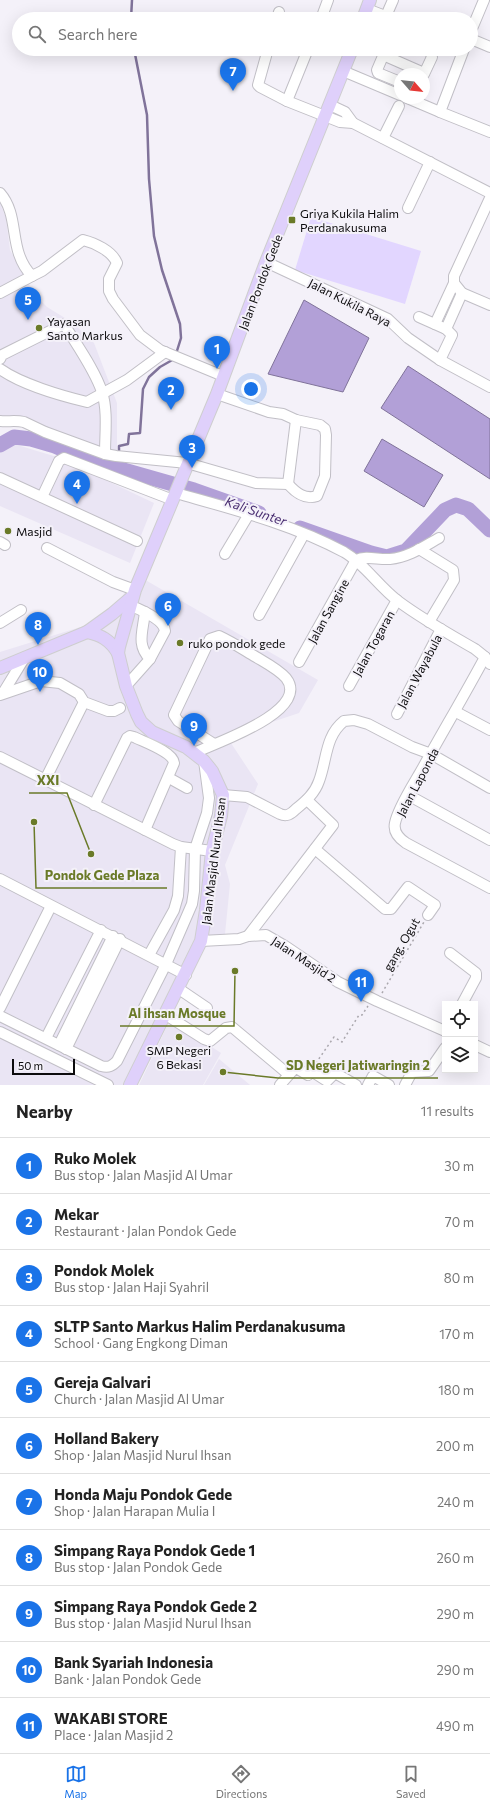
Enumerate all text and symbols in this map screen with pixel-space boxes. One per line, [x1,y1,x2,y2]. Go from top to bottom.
search box [12,12,478,56]
icon: search [26,23,48,45]
text: Search here [58,25,137,43]
pin: 7 [220,58,246,91]
north arrow [394,68,430,104]
place label: Griya Kukila Halim Perdanakusuma [300,206,399,234]
marker: Griya Kukila Halim Perdanakusuma [287,215,297,225]
street label: Jalan Pondok Gede [235,232,286,332]
street label: Jalan Kukila Raya [306,275,394,330]
pin: 5 [15,287,41,320]
place label: Yayasan Santo Markus [47,314,123,342]
marker: Yayasan Santo Markus [34,323,44,333]
pin: 1 [204,336,230,369]
pin: 2 [158,377,184,410]
your location [241,379,261,399]
pin: 3 [179,435,205,468]
pin: 4 [64,471,90,504]
water label: Kali Sunter [223,493,290,529]
place label: Masjid [16,524,52,538]
marker: Masjid [3,526,13,536]
street label: Jalan Sangine [305,576,352,646]
pin: 6 [155,593,181,626]
street label: Jalan Togaran [349,608,398,679]
pin: 8 [25,612,51,645]
street label: Jalan Wayabula [394,632,445,711]
place label: ruko pondok gede [188,636,285,650]
marker: ruko pondok gede [175,638,185,648]
pin: 10 [27,659,53,692]
pin: 9 [181,713,207,746]
street label: Jalan Laponda [393,745,442,819]
callout: XXI [29,768,67,793]
text: XXI [37,772,59,788]
street label: Jalan Masjid Nurul Ihsan [198,797,229,926]
callout: Pondok Gede Plaza [36,863,167,888]
text: Pondok Gede Plaza [45,867,159,883]
street label: gang. Ogut [380,915,422,973]
street label: Jalan Masjid 2 [269,933,339,986]
pin: 11 [348,969,374,1002]
callout: Al ihsan Mosque [120,1001,234,1026]
map controls [442,1001,478,1073]
button: locate [442,1001,478,1037]
text: Al ihsan Mosque [128,1005,226,1021]
marker: SMP Negeri 6 Bekasi [174,1032,184,1042]
button: layers [442,1037,478,1073]
place label: SMP Negeri 6 Bekasi [147,1043,211,1071]
callout: SD Negeri Jatiwaringin 2 [278,1053,438,1078]
scale bar [12,1057,75,1076]
text: SD Negeri Jatiwaringin 2 [286,1057,430,1073]
text: 50 m [18,1059,43,1072]
text: Nearby [16,1101,73,1122]
text: 11 results [421,1103,474,1119]
text: Ruko Molek [54,1149,137,1167]
text: 1 [26,1158,32,1174]
text: 30 m [444,1158,474,1174]
text: Bus stop · Jalan Masjid Al Umar [54,1167,233,1183]
text: Mekar [54,1205,99,1223]
text: 2 [25,1214,33,1230]
text: 70 m [445,1214,474,1230]
text: Restaurant · Jalan Pondok Gede [54,1223,236,1239]
text: Pondok Molek [54,1261,154,1279]
text: 3 [25,1270,33,1286]
text: 80 m [444,1270,474,1286]
text: Bus stop · Jalan Haji Syahril [54,1279,209,1295]
text: SLTP Santo Markus Halim Perdanakusuma [54,1317,345,1335]
text: 4 [25,1326,33,1342]
text: 170 m [439,1326,474,1342]
text: School · Gang Engkong Diman [54,1335,228,1351]
text: Gereja Galvari [54,1373,151,1391]
text: 5 [25,1382,33,1398]
text: 180 m [438,1382,474,1398]
text: Church · Jalan Masjid Al Umar [54,1391,224,1407]
text: Holland Bakery [54,1429,159,1447]
text: 6 [25,1438,33,1454]
text: 200 m [436,1438,474,1454]
text: Shop · Jalan Masjid Nurul Ihsan [54,1447,231,1463]
text: Honda Maju Pondok Gede [54,1485,232,1503]
text: 7 [25,1494,33,1510]
text: 240 m [437,1494,474,1510]
text: Shop · Jalan Harapan Mulia I [54,1503,215,1519]
text: Simpang Raya Pondok Gede 1 [54,1541,255,1559]
text: 8 [25,1550,33,1566]
text: 260 m [437,1550,474,1566]
text: Bus stop · Jalan Pondok Gede [54,1559,222,1575]
text: Simpang Raya Pondok Gede 2 [54,1597,257,1615]
text: 9 [25,1606,33,1622]
text: 290 m [437,1606,474,1622]
text: Bus stop · Jalan Masjid Nurul Ihsan [54,1615,252,1631]
text: Bank Syariah Indonesia [54,1653,213,1671]
text: 10 [22,1662,36,1678]
text: 290 m [437,1662,474,1678]
text: Bank · Jalan Pondok Gede [54,1671,201,1687]
text: WAKABI STORE [54,1709,168,1727]
text: 11 [23,1718,35,1734]
text: 490 m [436,1718,474,1734]
text: Place · Jalan Masjid 2 [54,1727,173,1743]
tab: Map [64,1763,87,1800]
tab: Directions [216,1763,267,1800]
tab: Saved [396,1763,426,1800]

